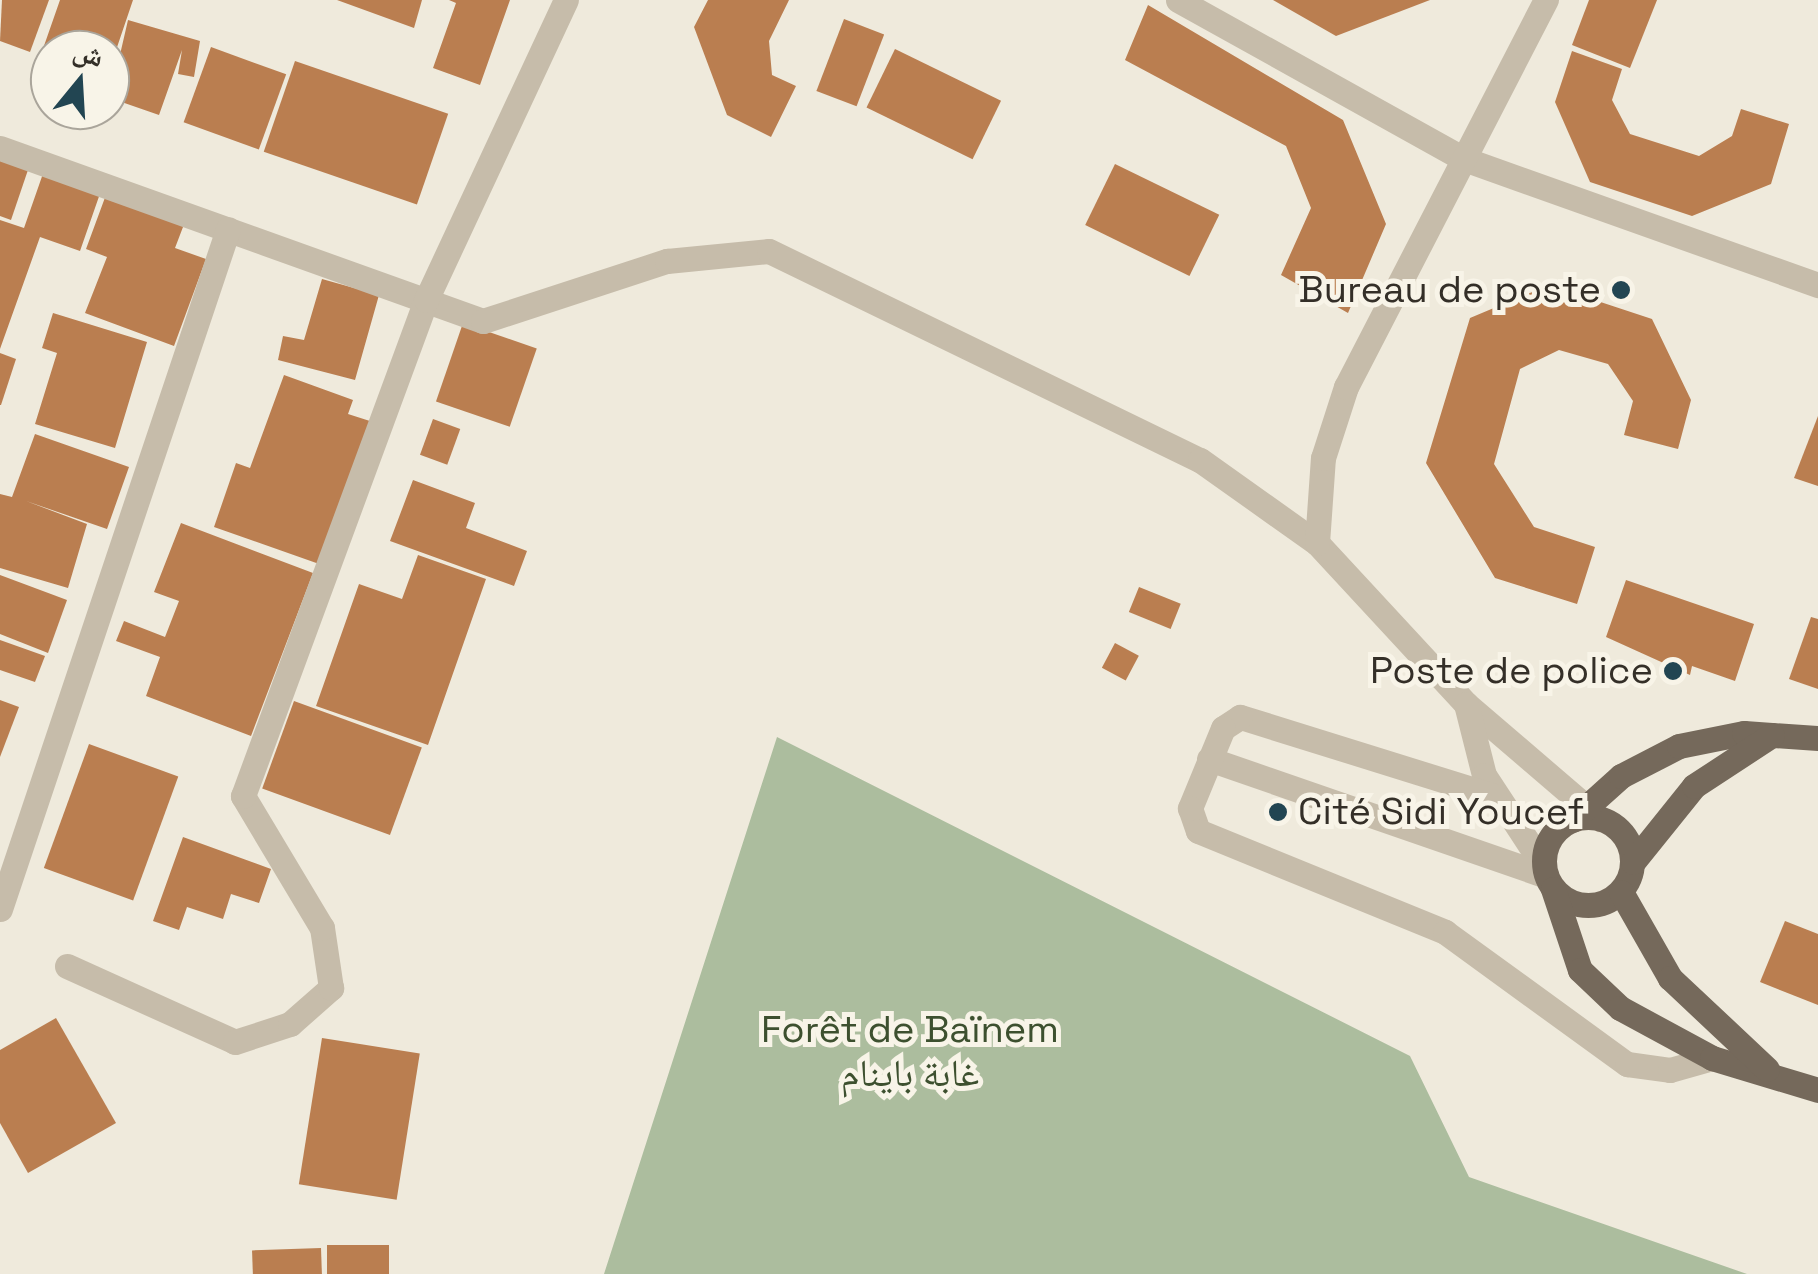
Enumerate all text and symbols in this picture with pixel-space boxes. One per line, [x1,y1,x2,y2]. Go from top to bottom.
north arrow [30,30,130,130]
text: ش [69,32,108,75]
place label: Bureau de poste [1299,267,1601,313]
marker: Bureau de poste [1610,279,1632,301]
place label: Poste de police [1370,648,1653,694]
marker: Poste de police [1662,660,1684,682]
place label: Cité Sidi Youcef [1298,789,1585,835]
marker: Cité Sidi Youcef [1267,801,1289,823]
park label: Forêt de Baïnem غابة باينام [761,1007,1059,1096]

